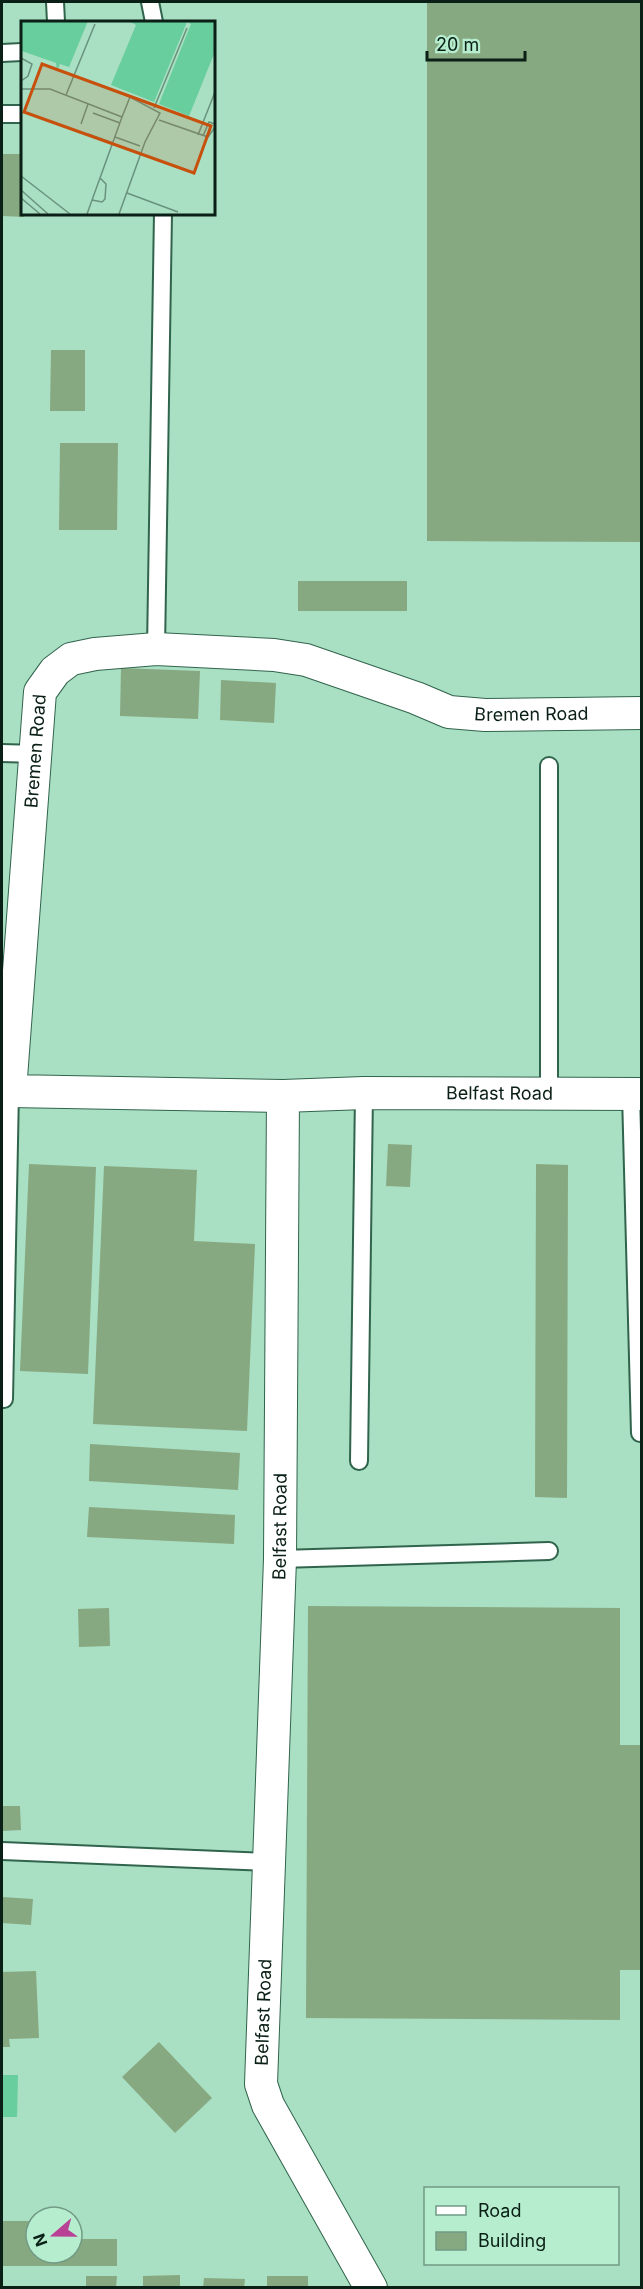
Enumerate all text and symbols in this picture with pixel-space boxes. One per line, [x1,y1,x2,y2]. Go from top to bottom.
inset map [21,21,214,214]
scale bar [427,24,524,62]
text: 20 m [436,34,479,55]
street label: Bremen Road [20,693,50,809]
street label: Bremen Road [474,703,589,725]
street label: Belfast Road [446,1082,553,1104]
street label: Belfast Road [268,1473,291,1580]
street label: Belfast Road [251,1958,276,2066]
legend [424,2187,619,2265]
text: Road [478,2200,521,2221]
north arrow [24,2205,84,2265]
text: Building [478,2230,546,2251]
text: N [28,2231,51,2249]

